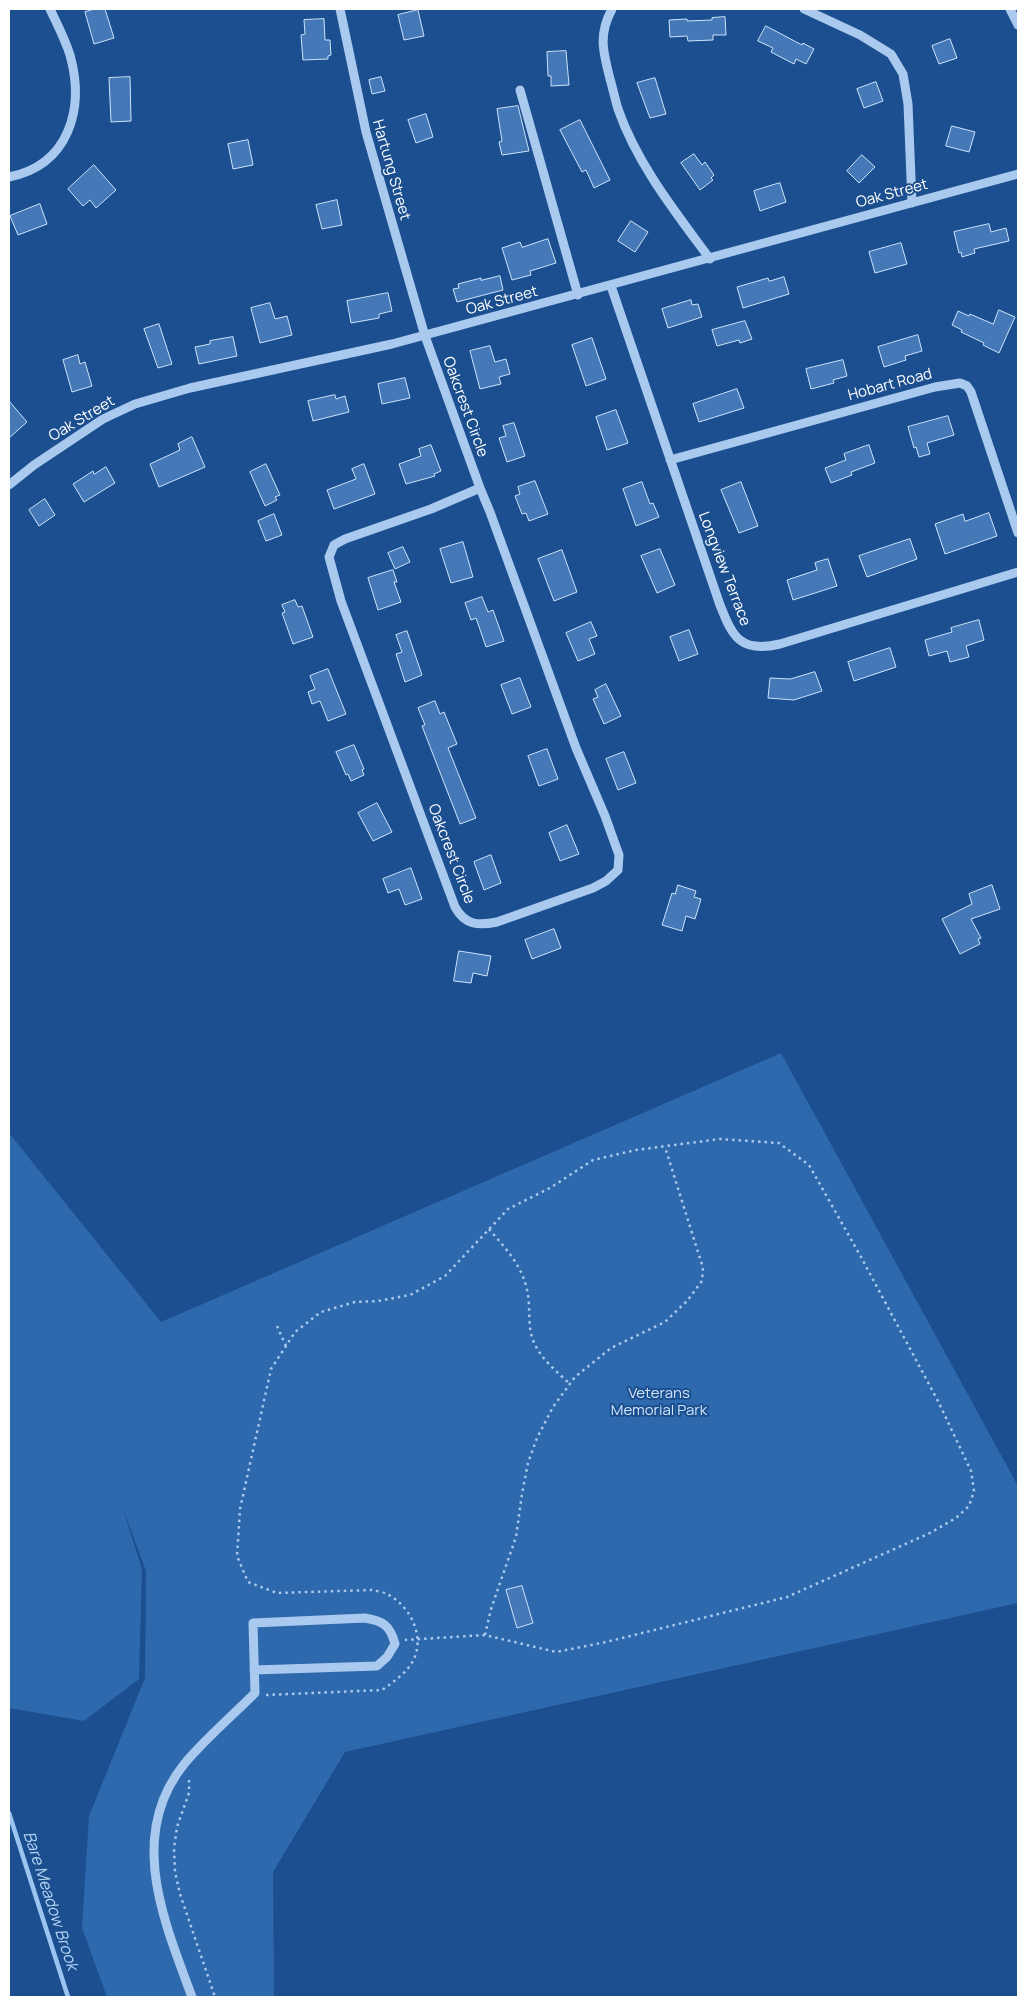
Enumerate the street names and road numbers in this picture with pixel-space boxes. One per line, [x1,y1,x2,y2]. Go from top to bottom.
street label: Hartung Street [368,118,414,222]
street label: Oak Street [854,176,930,212]
street label: Oak Street [464,283,540,319]
street label: Oakcrest Circle [438,354,492,460]
street label: Hobart Road [846,365,934,405]
street label: Oak Street [46,392,118,446]
street label: Longview Terrace [694,509,754,629]
street label: Oakcrest Circle [424,802,478,906]

